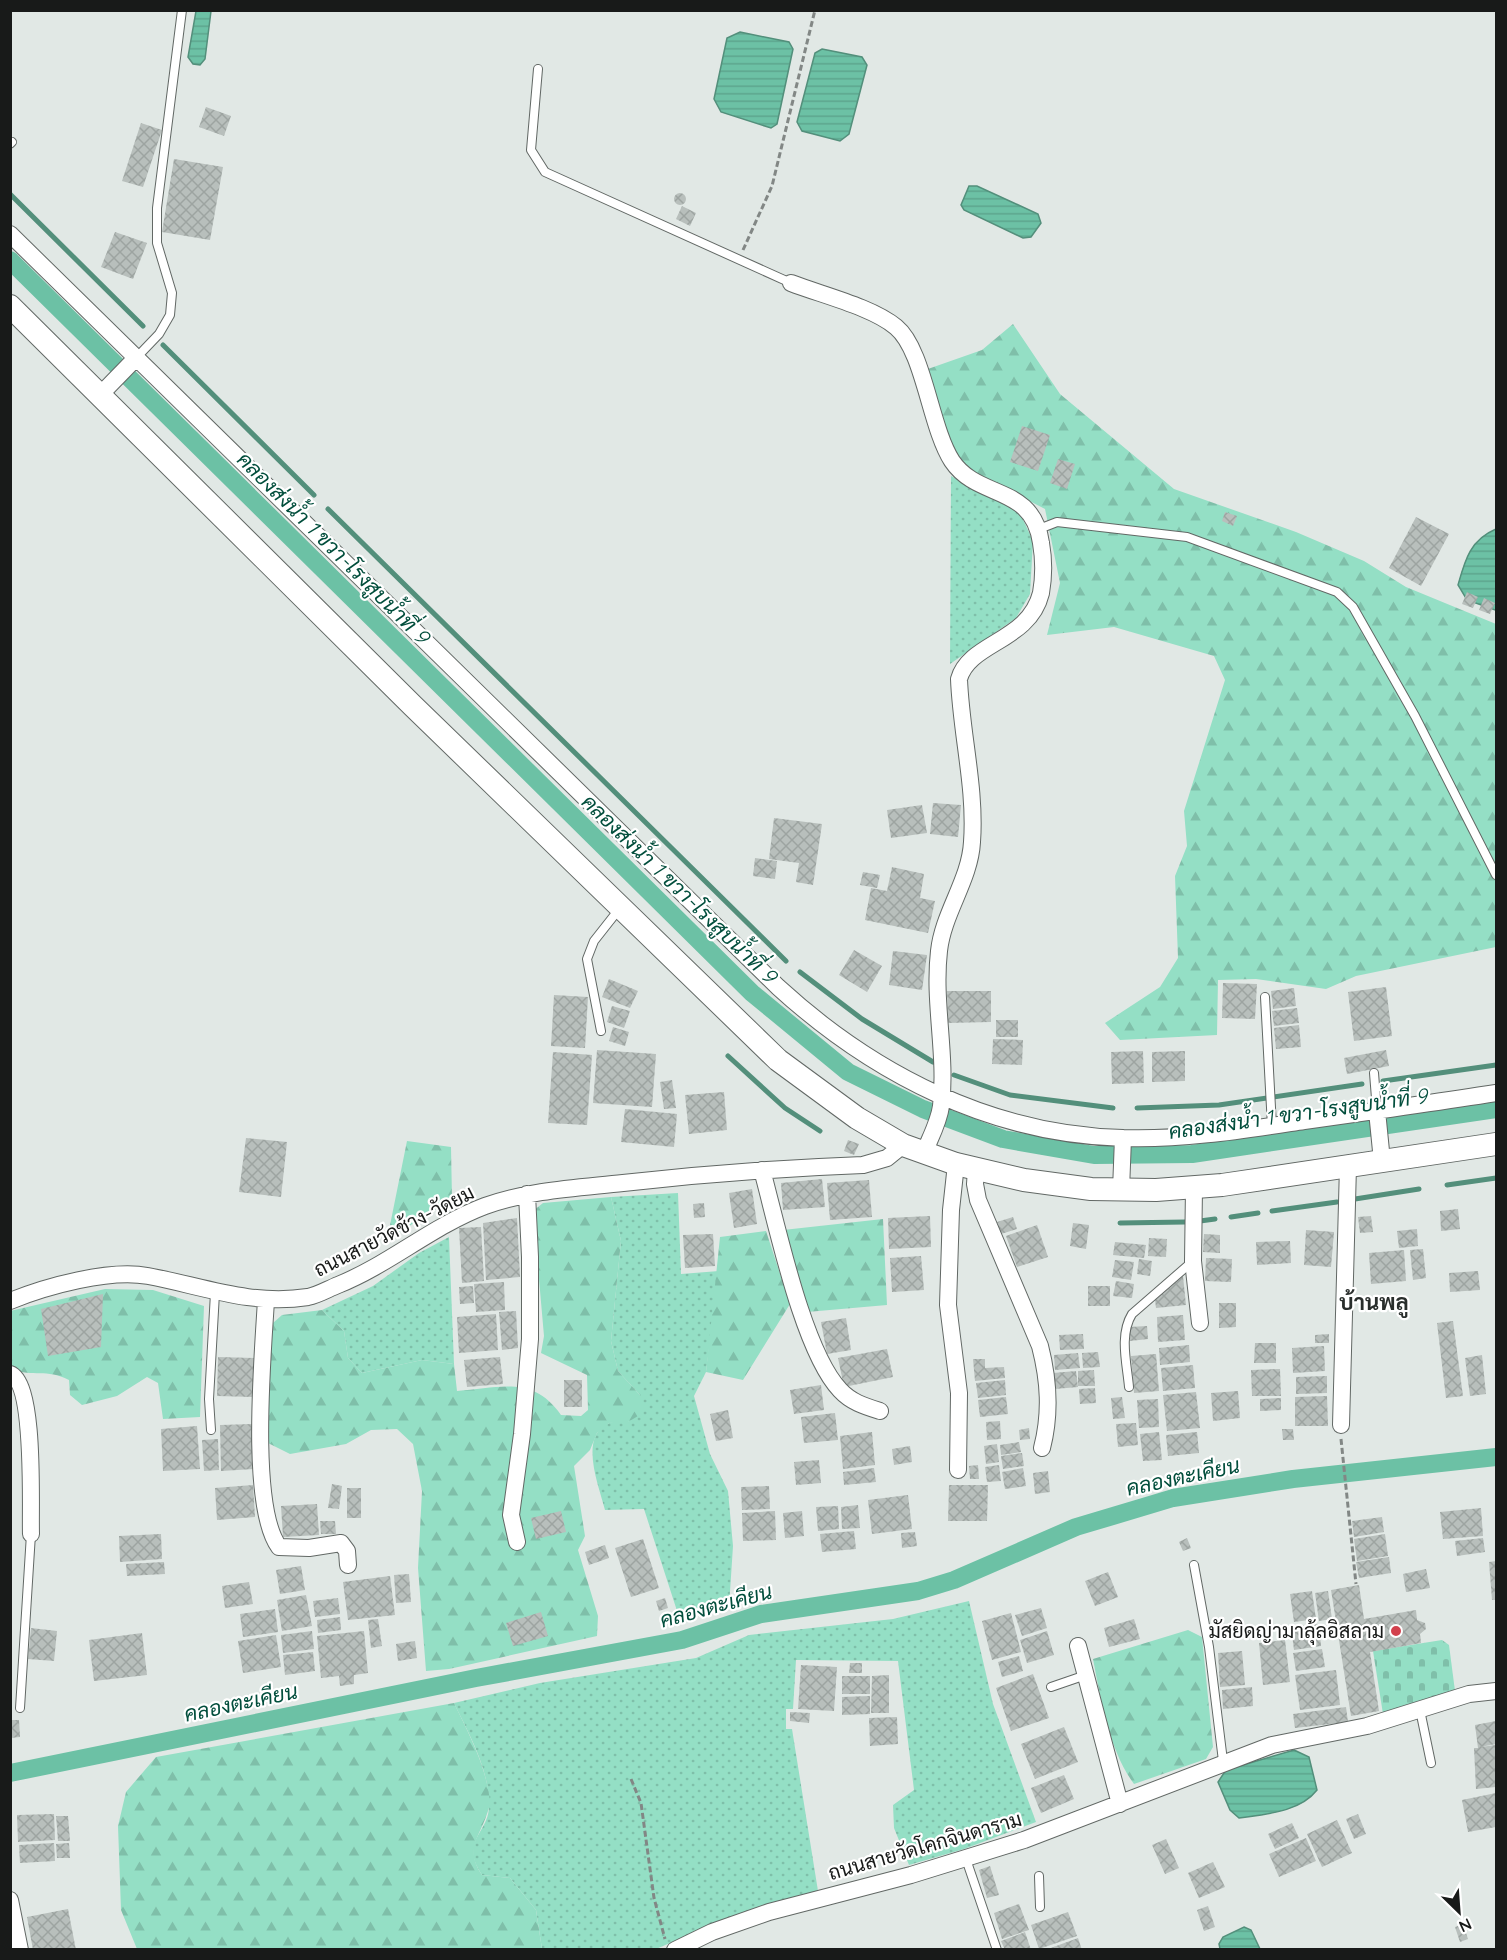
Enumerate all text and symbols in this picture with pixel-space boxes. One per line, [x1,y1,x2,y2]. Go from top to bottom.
water label: คลองส่งน้ำ 1 ขวา-โรงสูบน้ำที่ 9 [230,442,441,652]
water label: คลองส่งน้ำ 1 ขวา-โรงสูบน้ำที่ 9 [575,784,788,992]
water label: คลองส่งน้ำ 1 ขวา-โรงสูบน้ำที่ 9 [1166,1076,1432,1147]
street label: ถนนสายวัดช้าง-วัดยม [310,1179,478,1282]
district label: บ้านพลู [1339,1288,1409,1318]
water label: คลองตะเคียน [1124,1451,1242,1501]
water label: คลองตะเคียน [657,1577,775,1633]
place label: มัสยิดญ่ามาลุ้ลอิสลาม [1208,1618,1384,1645]
marker: มัสยิดญ่ามาลุ้ลอิสลาม [1389,1624,1403,1638]
water label: คลองตะเคียน [182,1677,300,1727]
street label: ถนนสายวัดโคกจินดาราม [825,1806,1025,1885]
north arrow [1429,1882,1489,1942]
text: N [1456,1914,1475,1937]

